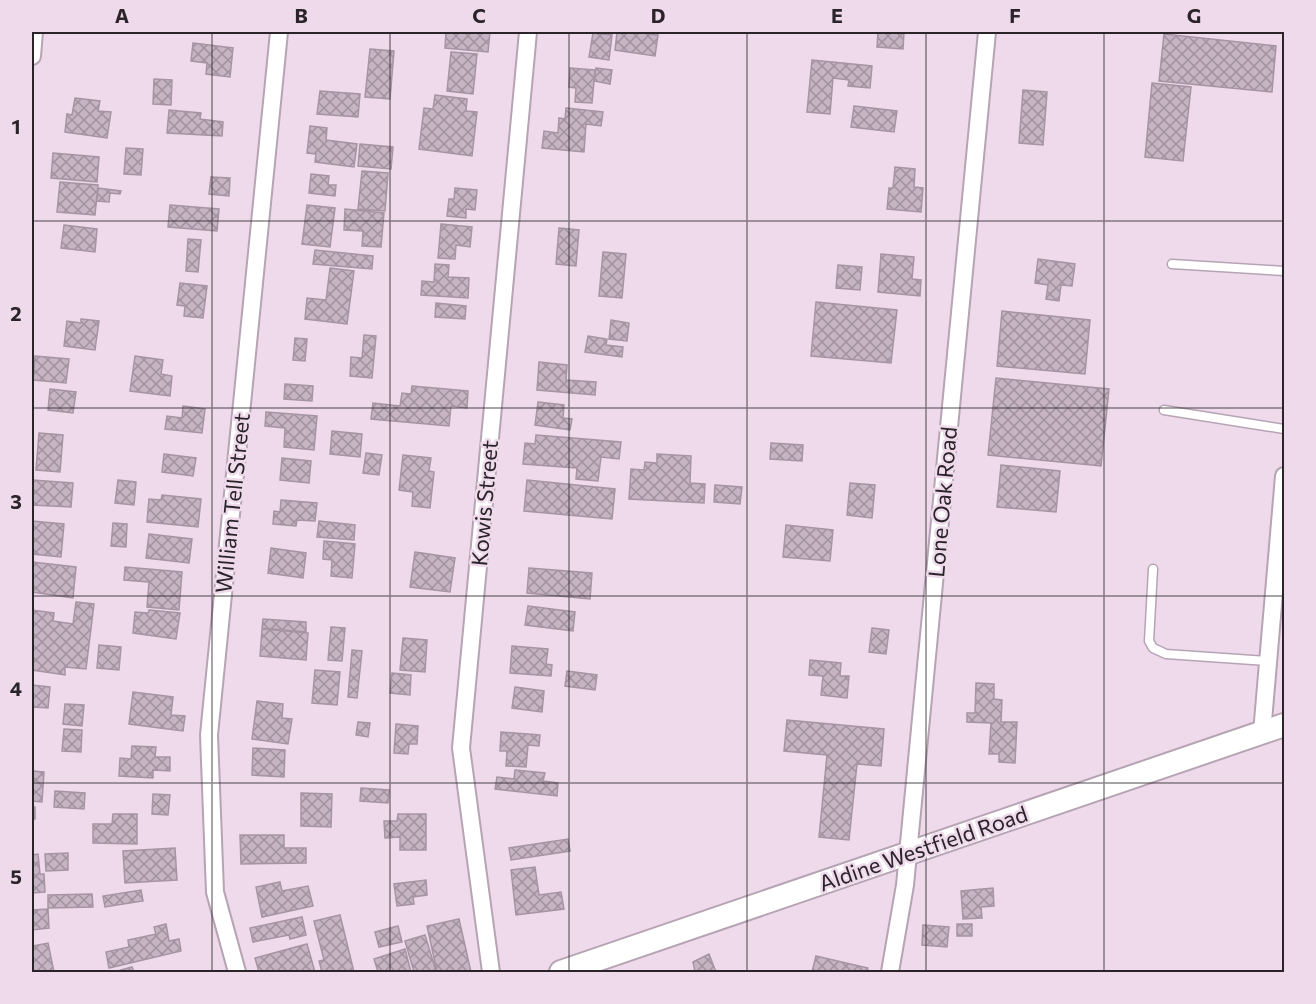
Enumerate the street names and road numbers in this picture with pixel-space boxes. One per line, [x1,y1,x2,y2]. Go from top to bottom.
street label: William Tell Street [209,411,255,595]
street label: Lone Oak Road [922,426,962,578]
street label: Kowis Street [465,439,503,567]
street label: Aldine Westfield Road [815,800,1031,896]

